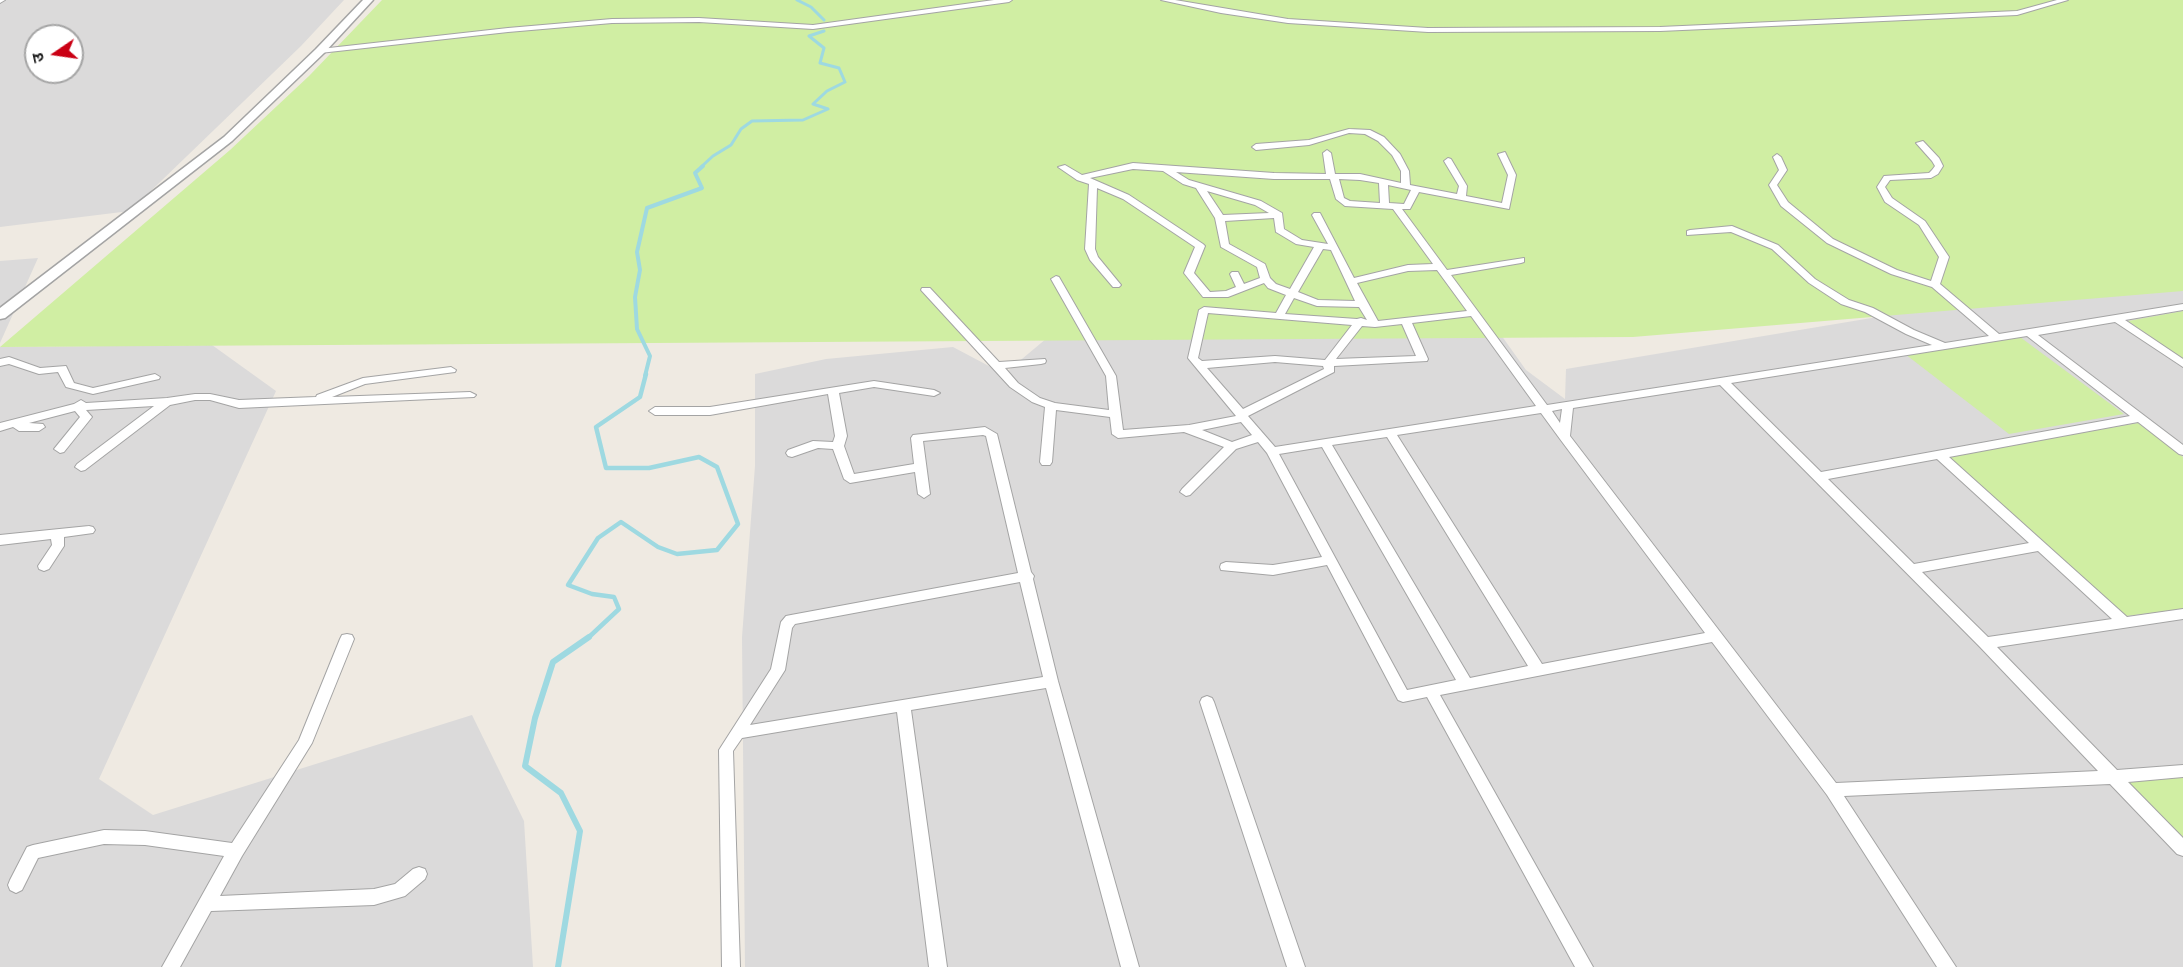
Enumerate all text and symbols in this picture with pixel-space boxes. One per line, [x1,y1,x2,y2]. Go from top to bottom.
north arrow [24,24,84,84]
text: उ [28,51,48,64]

